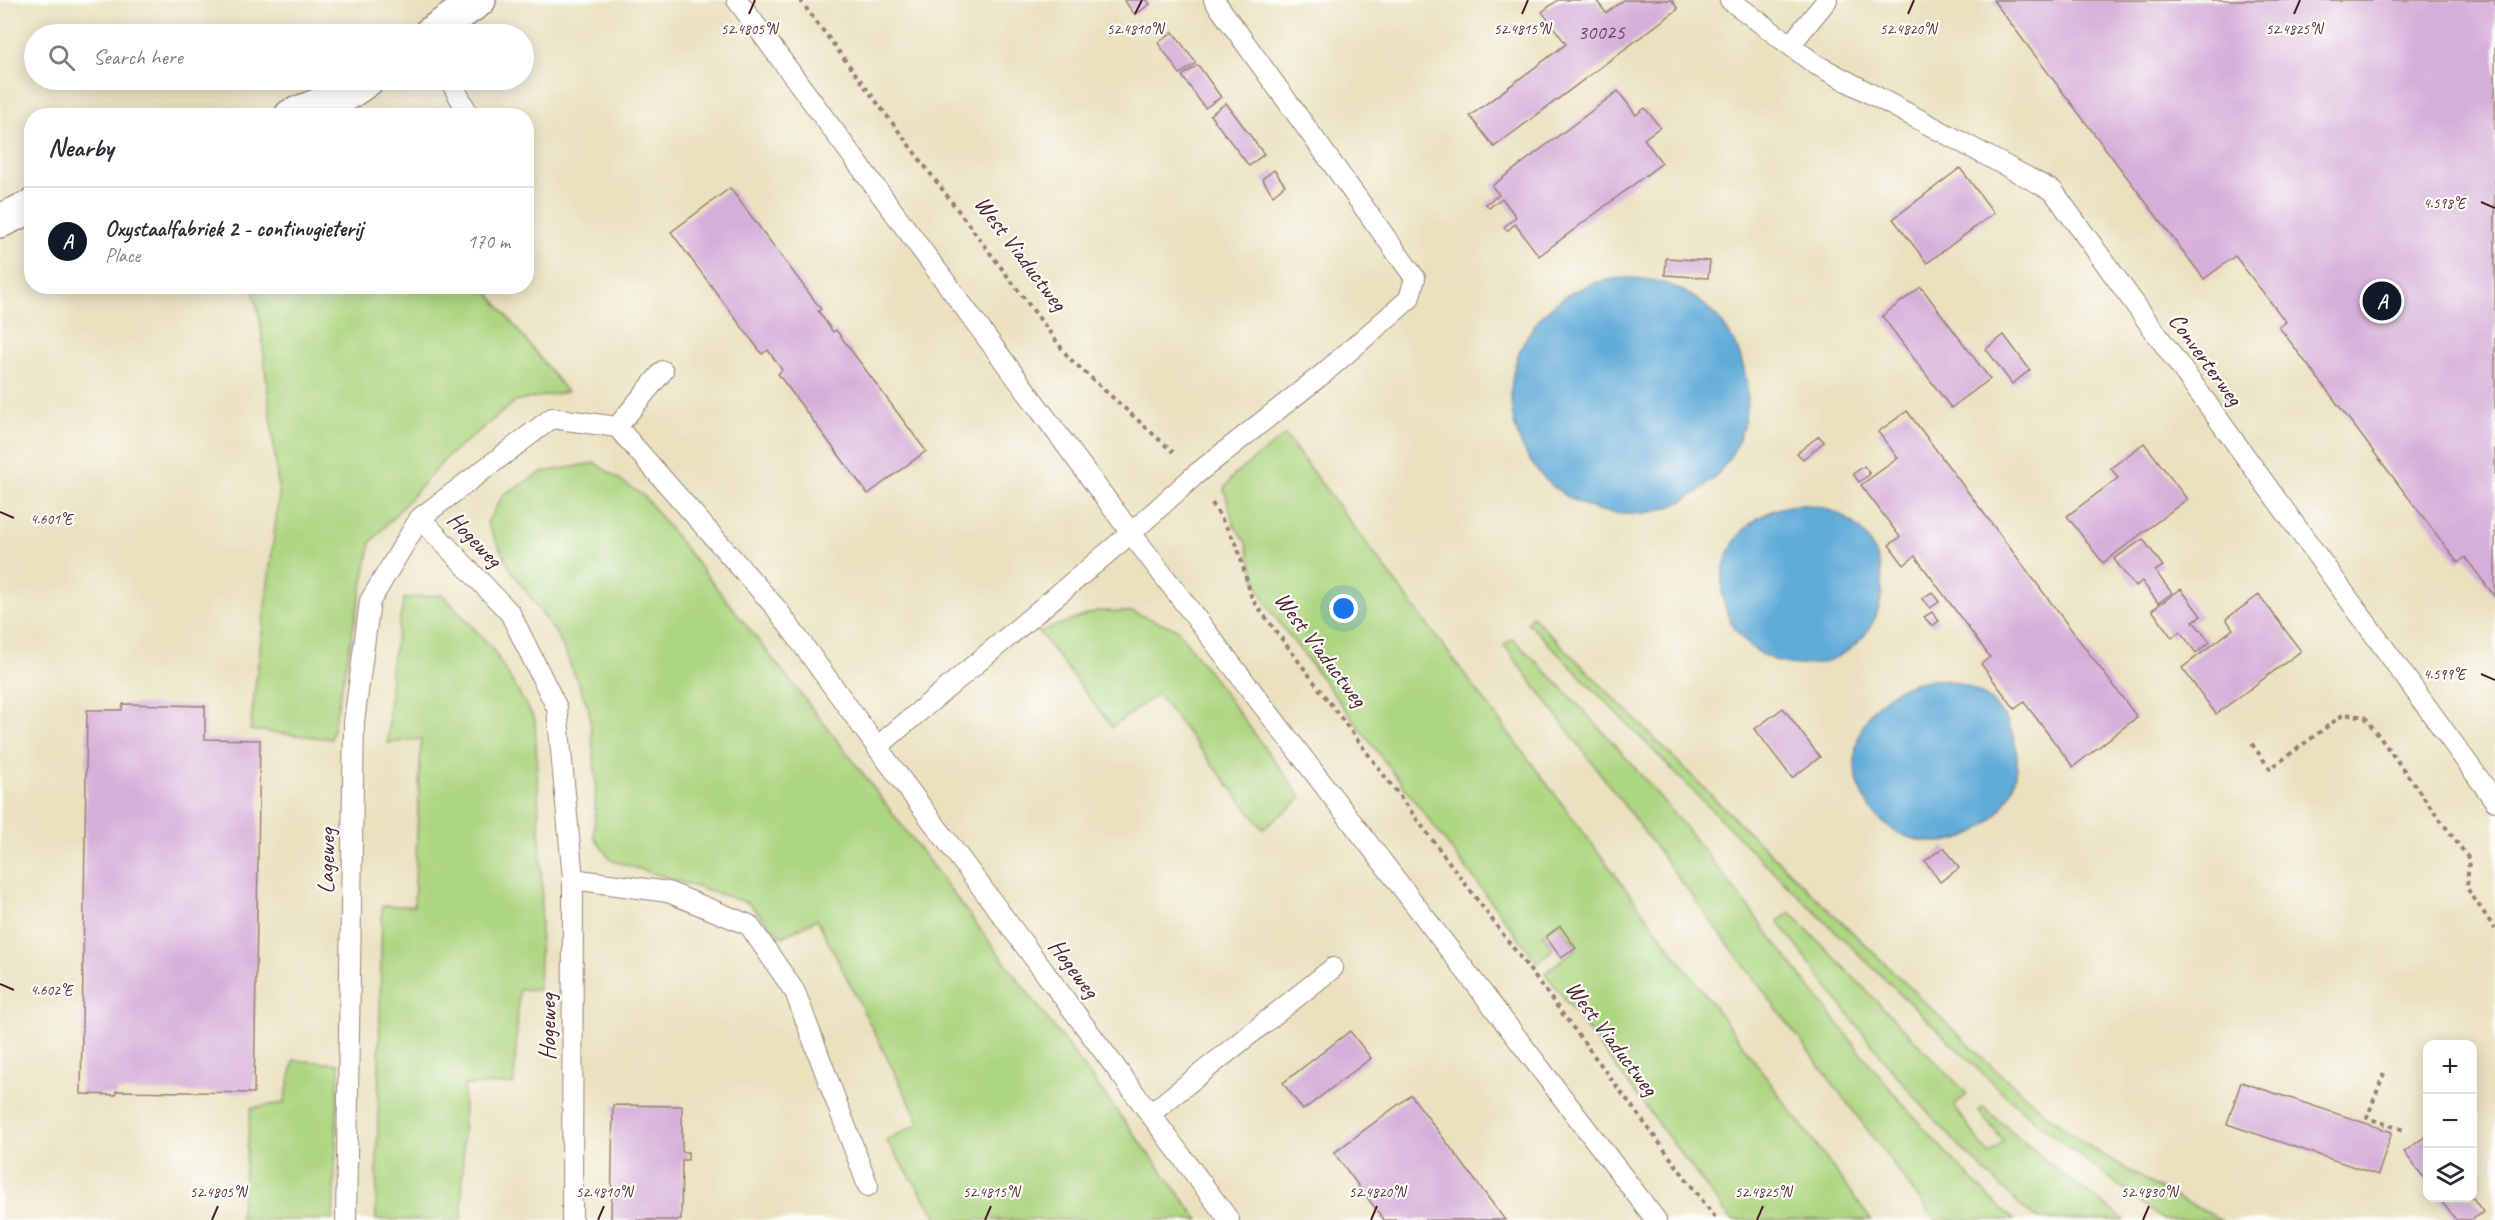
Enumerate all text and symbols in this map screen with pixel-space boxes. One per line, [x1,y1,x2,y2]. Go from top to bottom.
house number: 30025 [1577,19,1626,45]
text: 52.4805°N [721,20,780,39]
text: 52.4810°N [1107,20,1166,39]
text: 52.4815°N [1494,20,1553,39]
text: 52.4820°N [1880,20,1939,39]
text: 52.4825°N [2266,20,2325,39]
search box [24,24,534,90]
icon: search [45,41,78,74]
text: Search here [93,43,183,71]
text: Nearby [48,131,113,164]
street label: West Viaductweg [968,189,1075,318]
text: 4.598°E [2423,194,2467,213]
text: Oxystaalfabriek 2 - continugieterij [105,215,363,243]
text: A [62,229,73,254]
text: 170 m [467,229,510,254]
text: Place [105,243,140,268]
pin: A [2362,278,2402,324]
street label: Converterweg [2162,306,2251,413]
street label: Hogeweg [441,504,510,575]
text: 4.601°E [30,510,74,529]
street label: West Viaductweg [1268,585,1375,714]
your location [1329,594,1358,623]
text: 4.599°E [2423,665,2467,684]
street label: Lageweg [310,826,342,894]
street label: Hogeweg [1042,932,1107,1005]
street label: West Viaductweg [1559,974,1666,1103]
text: 4.602°E [30,981,74,1000]
street label: Hogeweg [532,992,562,1061]
map controls [2423,1040,2477,1202]
button: + [2423,1040,2477,1094]
button: − [2423,1094,2477,1148]
button: layers [2423,1148,2477,1202]
text: 52.4805°N [190,1183,249,1202]
text: 52.4810°N [576,1183,635,1202]
text: 52.4815°N [963,1183,1022,1202]
text: 52.4820°N [1349,1183,1408,1202]
text: 52.4825°N [1735,1183,1794,1202]
text: 52.4830°N [2121,1183,2180,1202]

